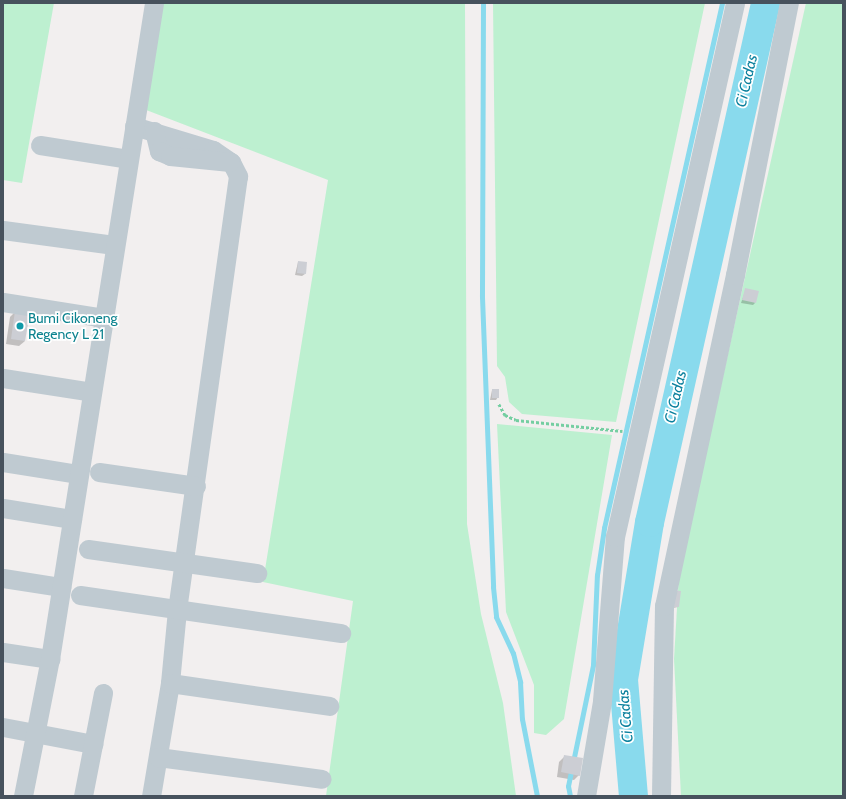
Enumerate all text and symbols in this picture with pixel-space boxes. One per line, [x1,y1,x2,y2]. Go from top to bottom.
water label: Ci Cadas [732,53,762,109]
place label: Bumi Cikoneng Regency L 21 [28,310,118,342]
marker: Bumi Cikoneng Regency L 21 [15,321,25,331]
water label: Ci Cadas [661,369,691,425]
water label: Ci Cadas [615,689,637,743]

